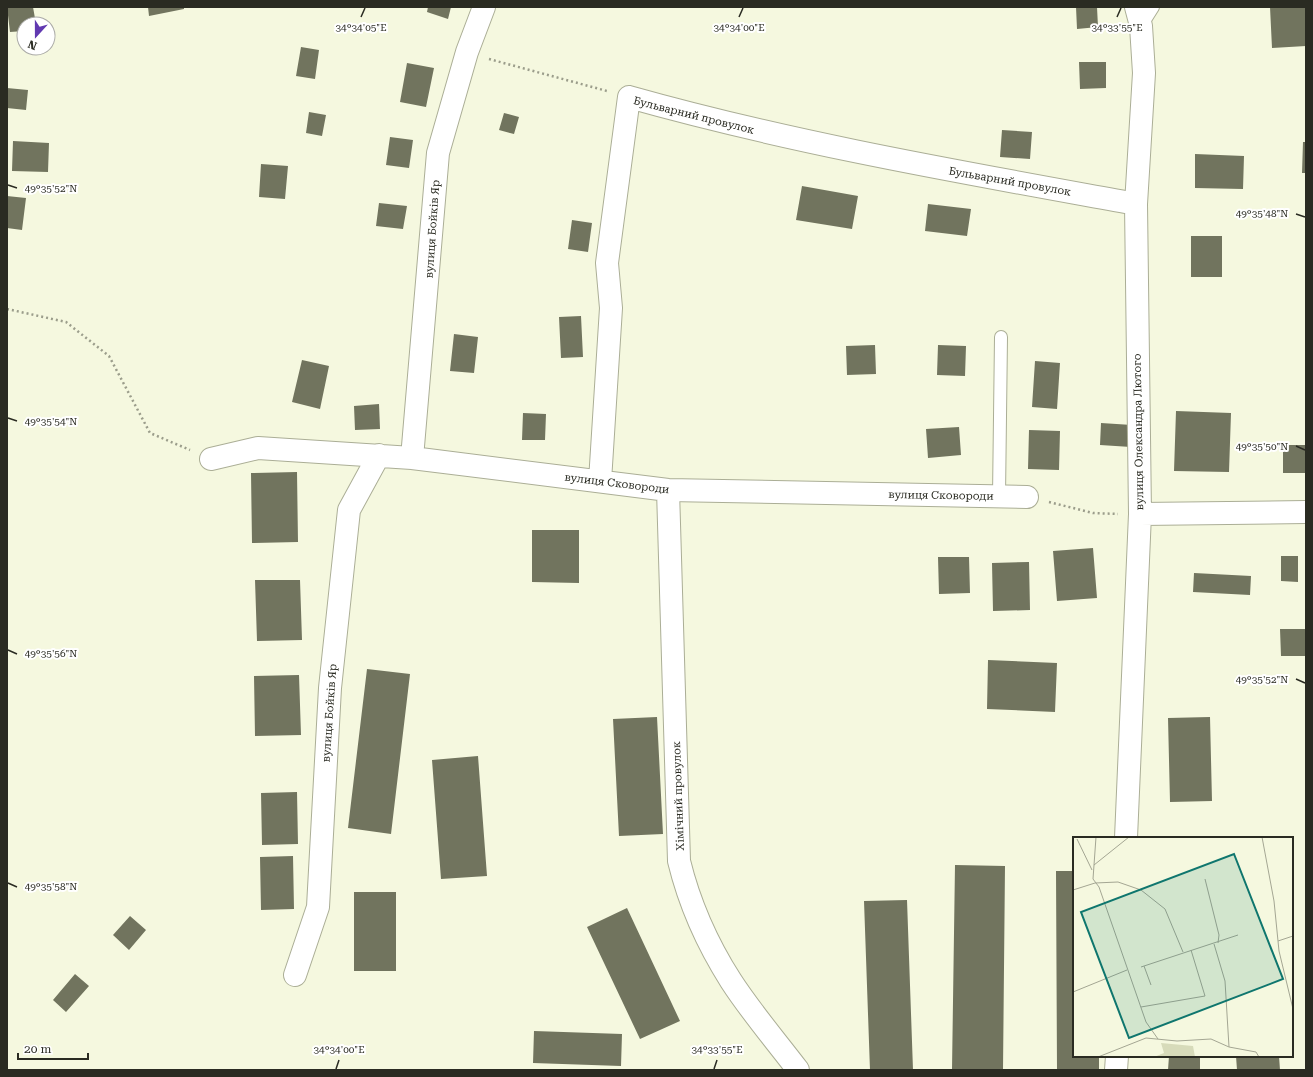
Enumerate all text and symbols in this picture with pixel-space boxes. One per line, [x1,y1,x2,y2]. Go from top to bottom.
north arrow [16,16,56,56]
text: 34°34'05"E [335,22,387,33]
text: 34°34'00"E [713,22,765,33]
text: 34°33'55"E [1091,22,1143,33]
text: N [26,37,39,52]
street label: Бульварний провулок [632,94,756,137]
street label: Бульварний провулок [948,164,1072,199]
street label: вулиця Бойків Яр [423,179,442,279]
text: 49°35'52"N [25,183,77,194]
text: 49°35'48"N [1236,208,1288,219]
street label: вулиця Олександра Лютого [1131,353,1146,510]
text: 49°35'54"N [25,416,77,427]
text: 49°35'50"N [1236,441,1288,452]
street label: вулиця Сковороди [564,471,670,496]
street label: вулиця Сковороди [888,488,994,503]
text: 49°35'56"N [25,648,77,659]
street label: вулиця Бойків Яр [320,663,339,763]
text: 49°35'52"N [1236,674,1288,685]
street label: Хімічний провулок [670,741,687,851]
inset map [1073,837,1293,1057]
text: 49°35'58"N [25,881,77,892]
scale bar [18,1035,88,1061]
text: 20 m [24,1042,51,1056]
text: 34°34'00"E [313,1044,365,1055]
text: 34°33'55"E [691,1044,743,1055]

